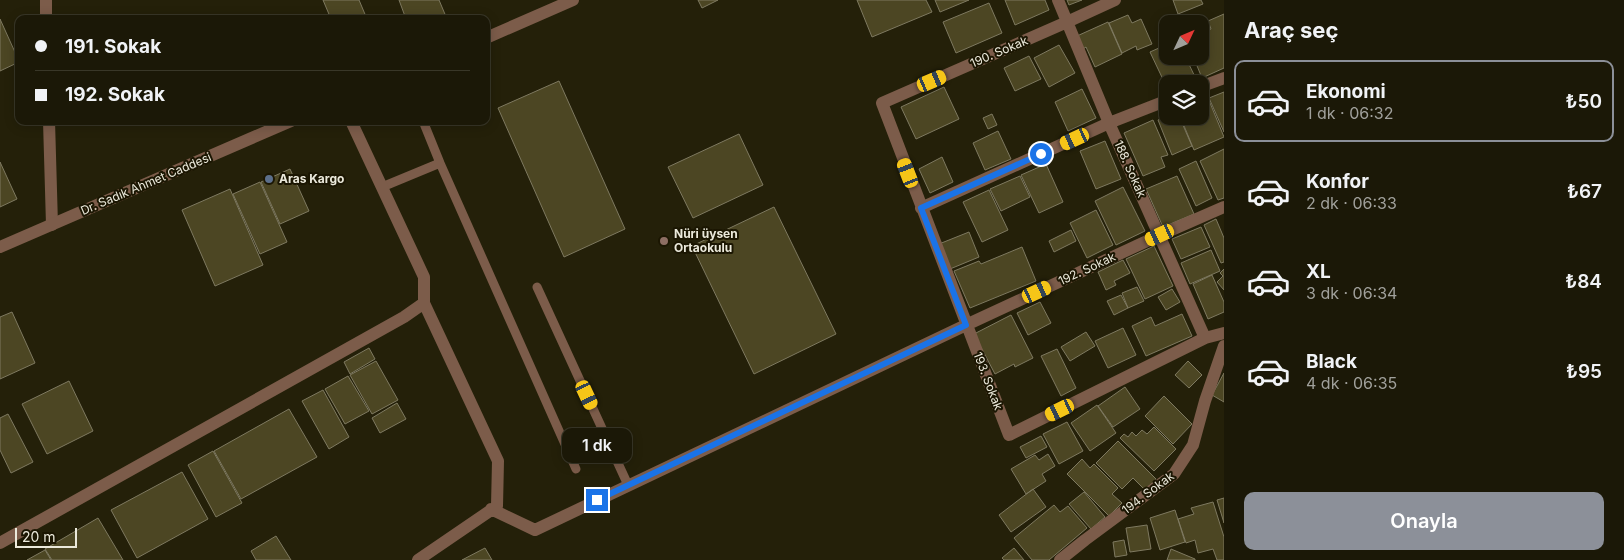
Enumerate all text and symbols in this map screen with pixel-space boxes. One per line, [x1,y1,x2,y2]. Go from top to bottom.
north arrow [1159,15,1209,65]
map controls [1159,15,1209,125]
text: Araç seç [1244,17,1338,43]
street label: 190. Sokak [968,33,1030,70]
text: 191. Sokak [65,35,161,58]
car [915,68,948,94]
button: layers [1159,75,1209,125]
icon: car [1246,79,1291,124]
text: Ekonomi [1306,80,1386,103]
text: 192. Sokak [65,83,165,106]
text: ₺50 [1566,90,1602,113]
text: 1 dk · 06:32 [1306,103,1393,123]
car [1058,126,1091,152]
street label: 188. Sokak [1111,138,1150,200]
route start [1030,143,1052,165]
street label: Dr. Sadık Ahmet Caddesi [78,149,214,218]
car [895,156,920,190]
icon: car [1246,169,1291,214]
text: Konfor [1306,170,1369,193]
place label: Aras Kargo [279,171,344,186]
marker: Aras Kargo [263,173,275,185]
text: ₺67 [1567,180,1602,203]
text: 2 dk · 06:33 [1306,193,1397,213]
car [1143,222,1176,248]
place label: Nüri üysen Ortaokulu [674,226,738,255]
marker: Nüri üysen Ortaokulu [658,235,670,247]
street label: 192. Sokak [1056,249,1118,288]
icon: car [1246,259,1291,304]
text: XL [1306,260,1331,283]
text: ₺84 [1565,270,1602,293]
car [1020,279,1053,305]
text: 3 dk · 06:34 [1306,283,1397,303]
icon: car [1246,349,1291,394]
street label: 193. Sokak [971,350,1007,412]
text: Black [1306,350,1357,373]
text: ₺95 [1566,360,1602,383]
text: 4 dk · 06:35 [1306,373,1397,393]
car [573,378,600,412]
car [1043,397,1076,423]
callout: 1 dk [562,428,632,462]
text: 1 dk [582,435,612,455]
street label: 194. Sokak [1119,468,1177,517]
route end [586,489,608,511]
button: Onayla [1244,492,1604,550]
scale bar [15,525,78,548]
text: 20 m [22,528,56,545]

